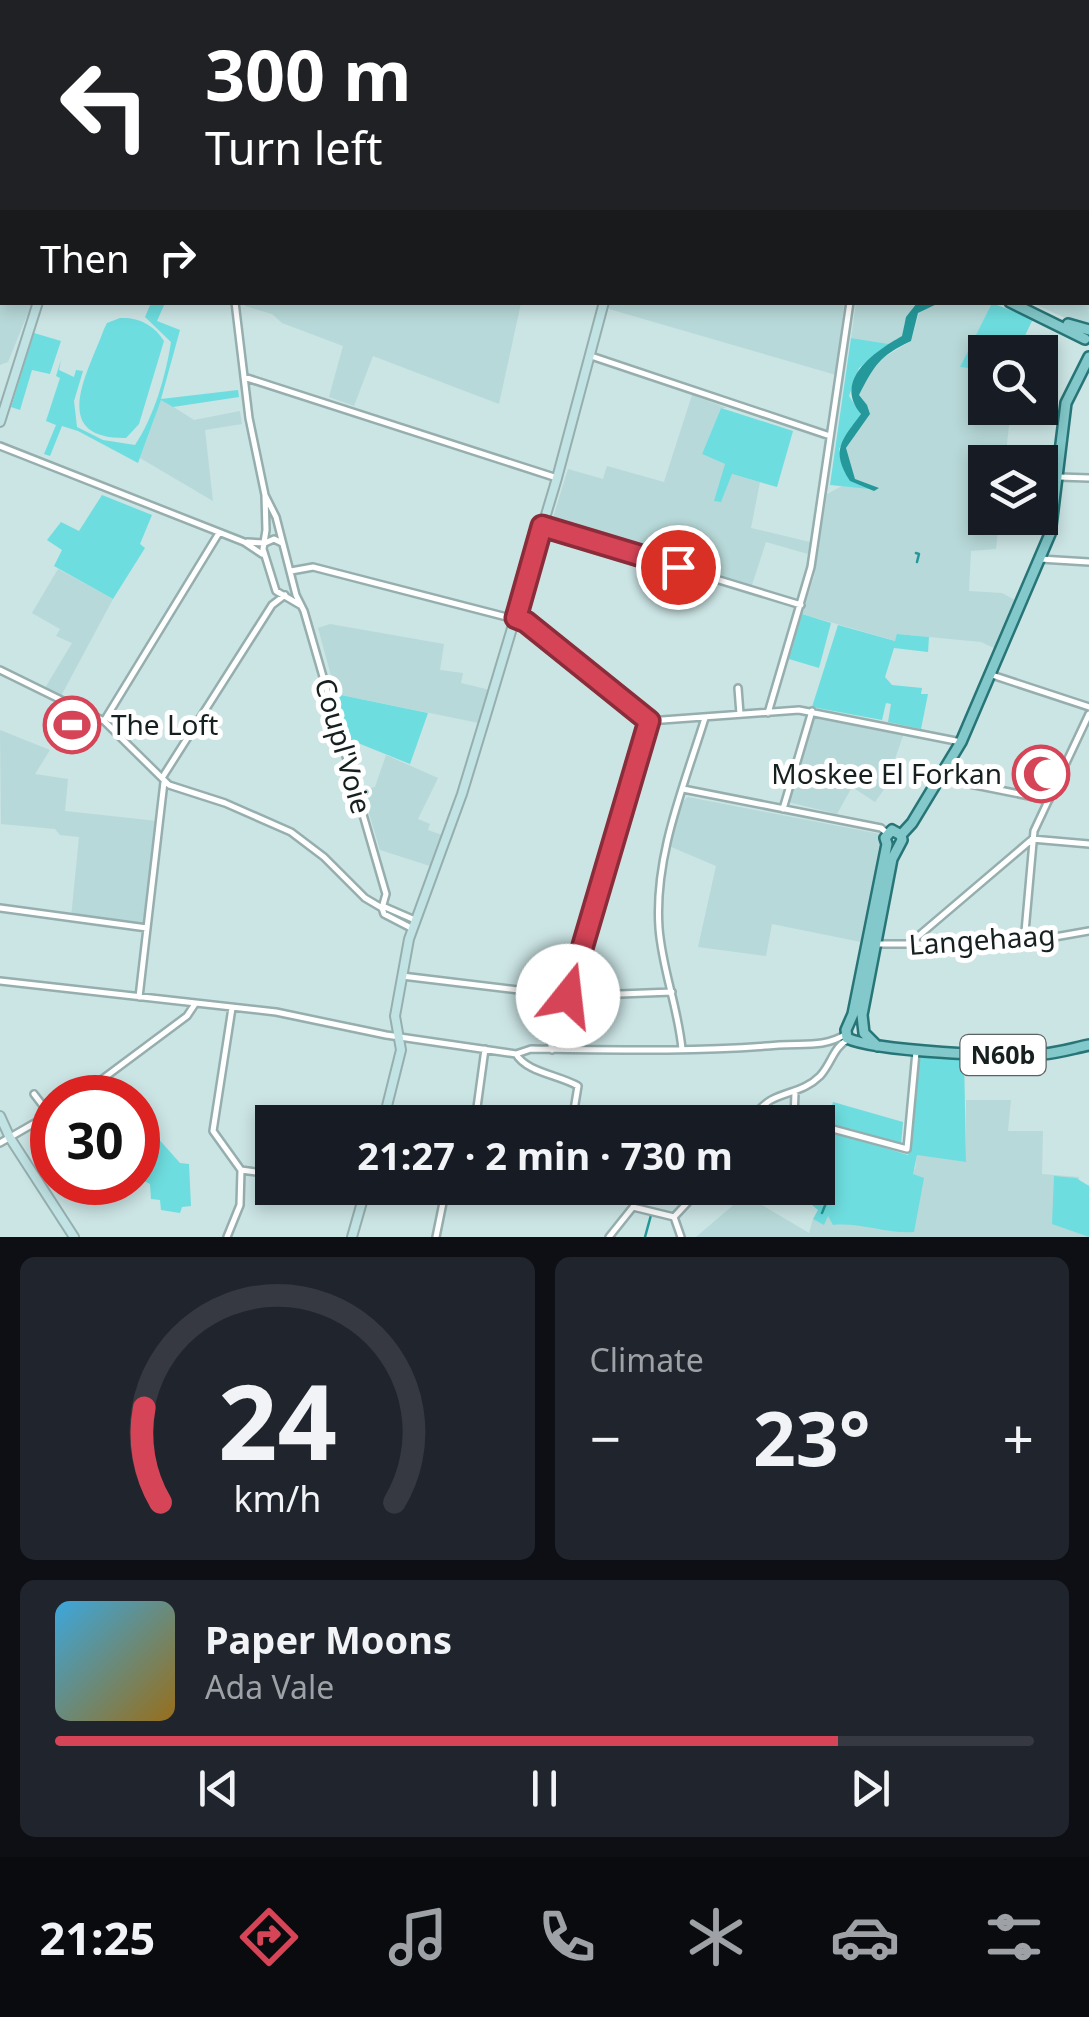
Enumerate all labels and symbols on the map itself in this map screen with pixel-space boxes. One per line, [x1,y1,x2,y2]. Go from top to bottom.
pin [636,525,721,610]
street label: Coupl'Voie [306,673,381,818]
sports icon: The Loft [42,695,102,755]
place label: The Loft [111,705,218,743]
mosque icon: Moskee El Forkan [1011,744,1071,804]
place label: Moskee El Forkan [771,754,1002,792]
street label: Langehaag [907,915,1056,963]
position arrow [516,944,620,1048]
road number: N60b [960,1035,1046,1075]
speed limit sign: 30 [30,1075,160,1205]

